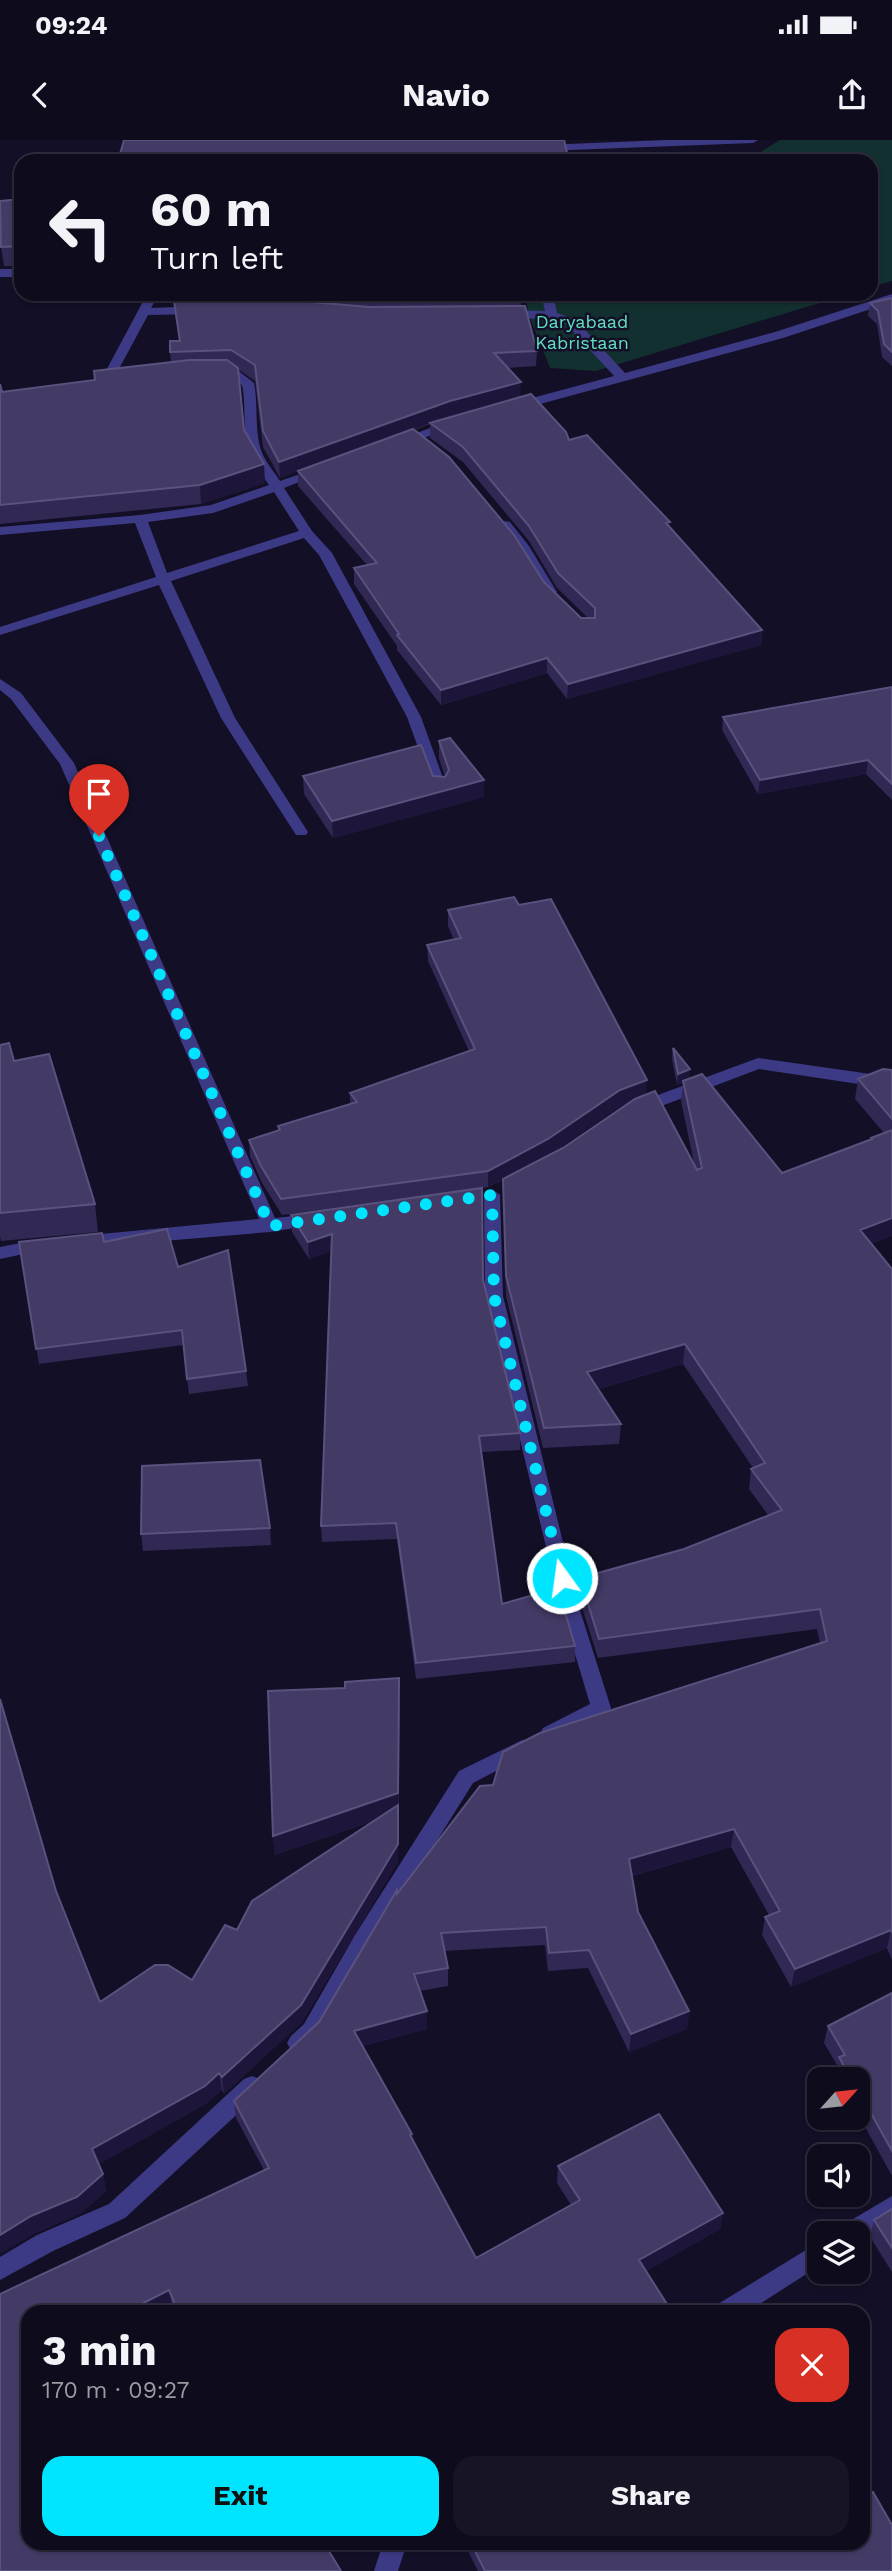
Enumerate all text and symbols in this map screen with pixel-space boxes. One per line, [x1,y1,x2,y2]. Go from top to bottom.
text: 09:24 [35,10,108,40]
icon: back [21,76,59,114]
text: Navio [402,76,490,114]
icon: share [833,76,871,114]
text: 60 m [150,180,272,238]
icon: left [35,182,126,273]
text: Turn left [150,239,283,277]
park label: Daryabaad Kabristaan [535,311,629,353]
pin [69,764,129,836]
icon: arrive [80,775,118,813]
position arrow [525,1541,599,1615]
north arrow [807,2067,870,2130]
map controls [807,2067,870,2284]
button: sound [807,2144,870,2207]
button: layers [807,2221,870,2284]
text: 3 min [42,2326,157,2375]
button: close [775,2328,849,2402]
text: 170 m · 09:27 [42,2377,190,2404]
button: Exit [42,2456,439,2536]
button: Share [453,2456,849,2536]

